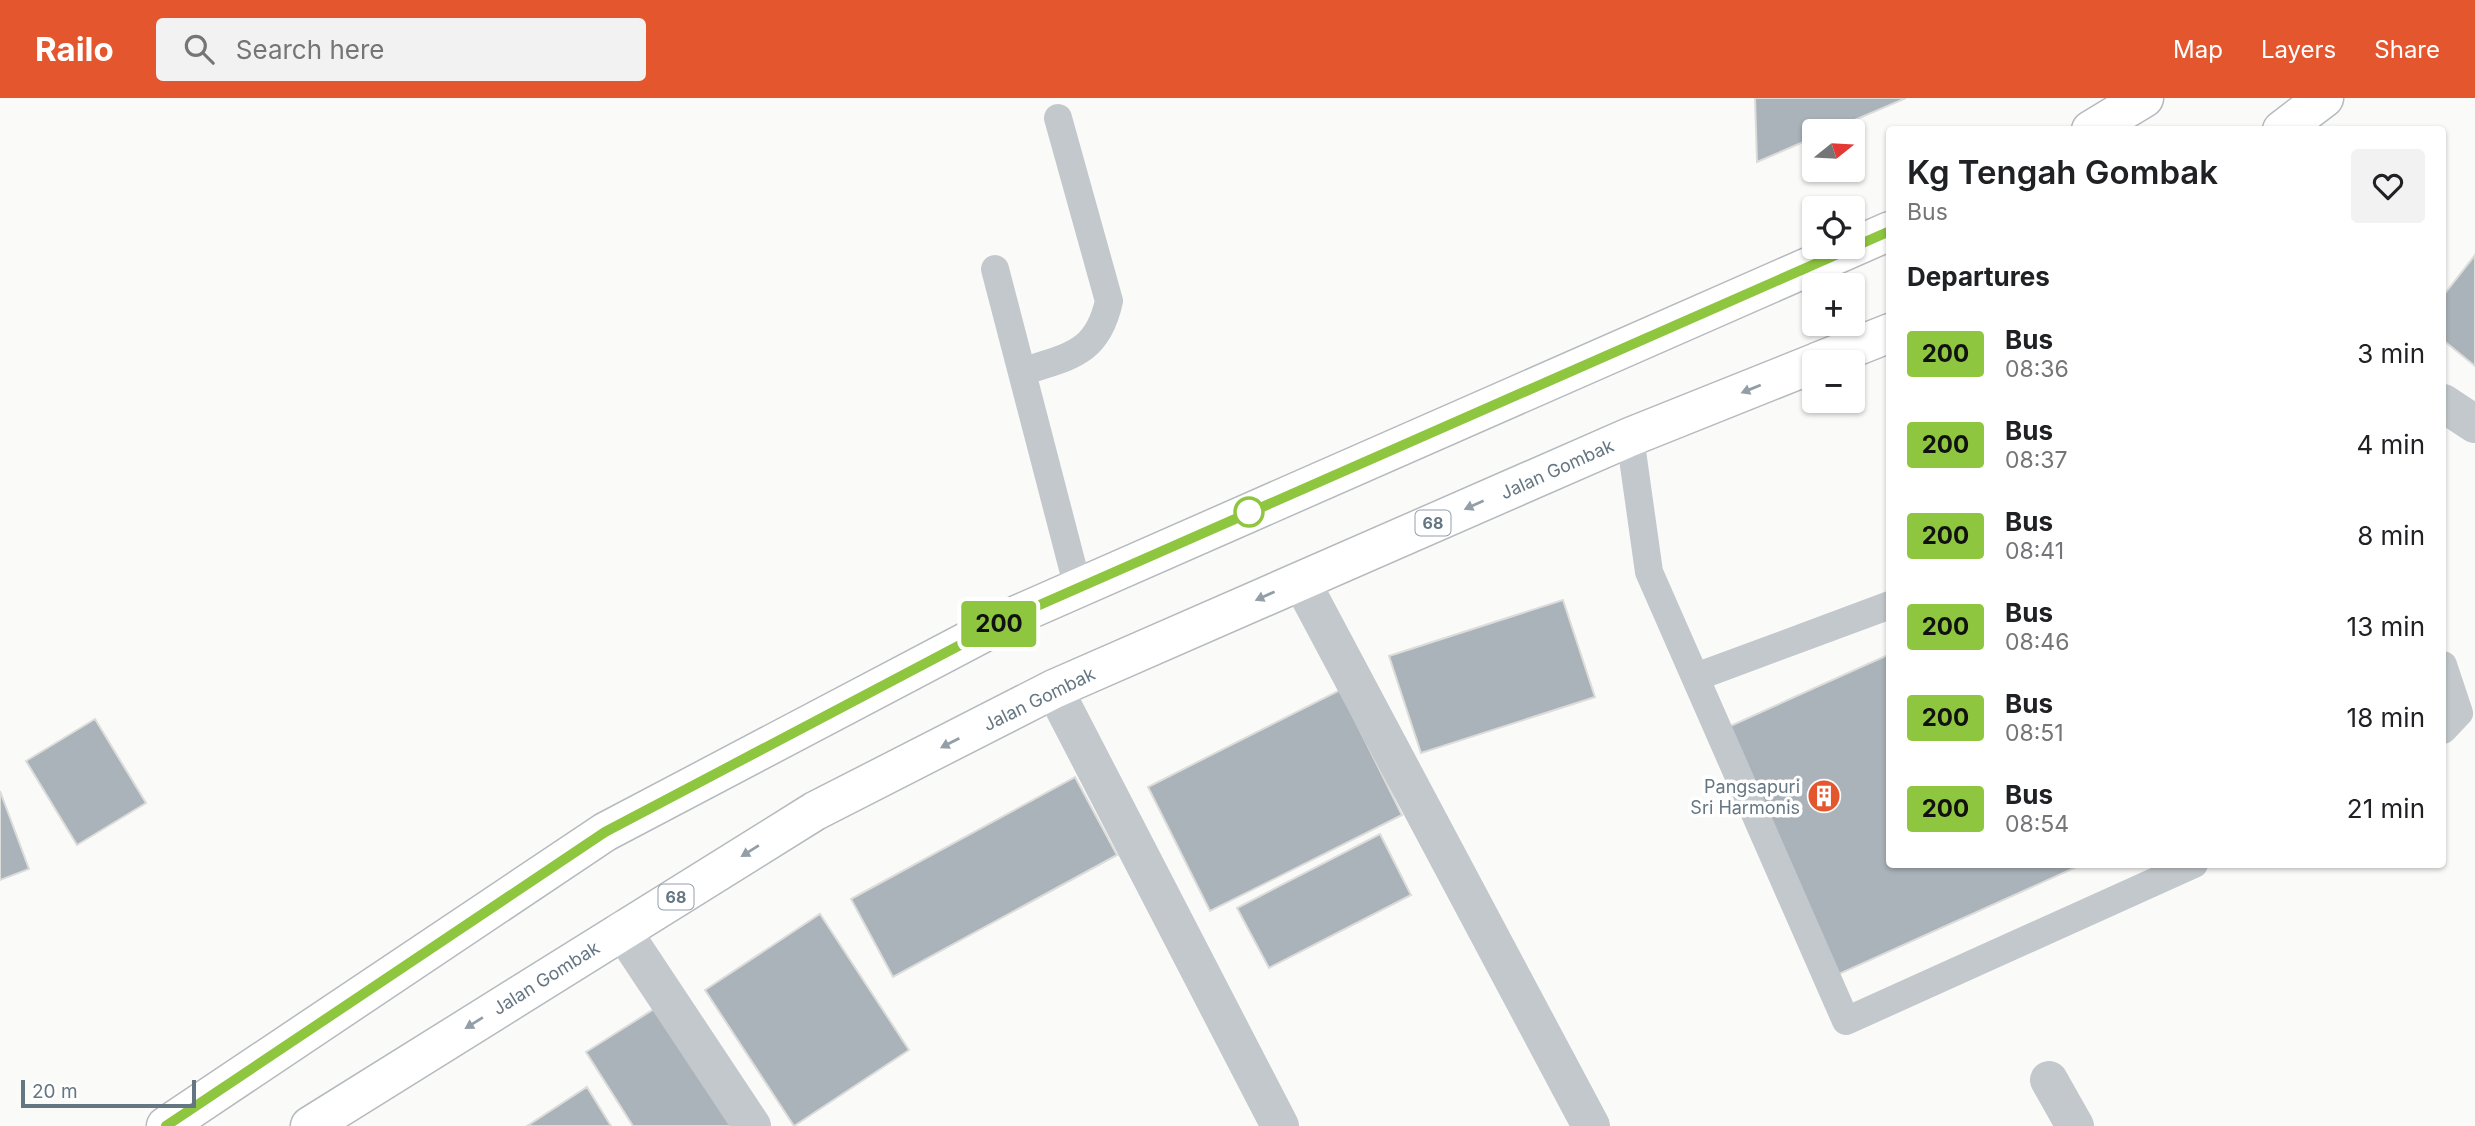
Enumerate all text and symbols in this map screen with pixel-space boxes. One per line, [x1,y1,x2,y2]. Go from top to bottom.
search box [156,18,646,81]
text: Railo [35,29,114,69]
icon: search [180,30,218,68]
text: Search here [236,34,384,65]
text: Map [2173,35,2223,64]
text: Layers [2261,35,2336,64]
text: Share [2374,35,2440,64]
north arrow [1802,119,1866,182]
map controls [1802,119,1865,413]
button: heart [2351,149,2425,223]
text: Kg Tengah Gombak [1907,152,2218,192]
button: locate [1802,196,1865,259]
text: Bus [1907,198,1948,226]
text: Departures [1907,261,2050,292]
button: + [1802,273,1865,336]
text: Bus [2005,324,2053,355]
text: 3 min [2357,338,2425,369]
text: 200 [1922,339,1969,368]
button: − [1802,350,1865,413]
text: 08:36 [2005,355,2069,383]
one-way arrow [1741,383,1762,394]
text: Bus [2005,415,2053,446]
text: 4 min [2356,429,2425,460]
text: 200 [1922,430,1969,459]
street label: Jalan Gombak [1497,435,1617,503]
text: 08:37 [2005,446,2068,474]
unlabelled marker [1234,497,1264,527]
one-way arrow [1464,499,1484,511]
text: Bus [2005,506,2053,537]
road number: 68 [1416,510,1450,536]
text: 8 min [2357,520,2425,551]
text: 200 [1922,521,1969,550]
text: 08:41 [2005,537,2064,565]
one-way arrow [1255,591,1276,602]
text: Bus [2005,597,2053,628]
line badge: 200 [959,601,1039,647]
text: 200 [975,609,1023,638]
text: 13 min [2347,611,2425,642]
text: 200 [1922,612,1969,641]
text: 08:46 [2005,628,2070,656]
street label: Jalan Gombak [980,663,1098,735]
text: Bus [2005,688,2053,719]
text: 18 min [2347,702,2425,733]
text: 200 [1922,703,1969,732]
text: 08:51 [2005,719,2064,747]
one-way arrow [940,737,960,748]
place label: Pangsapuri Sri Harmonis [1690,776,1800,818]
building icon: Pangsapuri Sri Harmonis [1805,777,1843,815]
text: Bus [2005,779,2053,810]
text: 21 min [2347,793,2425,824]
text: 200 [1922,794,1969,823]
text: 08:54 [2005,810,2069,838]
one-way arrow [740,845,760,858]
road number: 68 [658,884,694,910]
street label: Jalan Gombak [489,937,603,1019]
one-way arrow [464,1017,483,1030]
scale bar [21,1077,196,1109]
text: 20 m [32,1080,78,1103]

